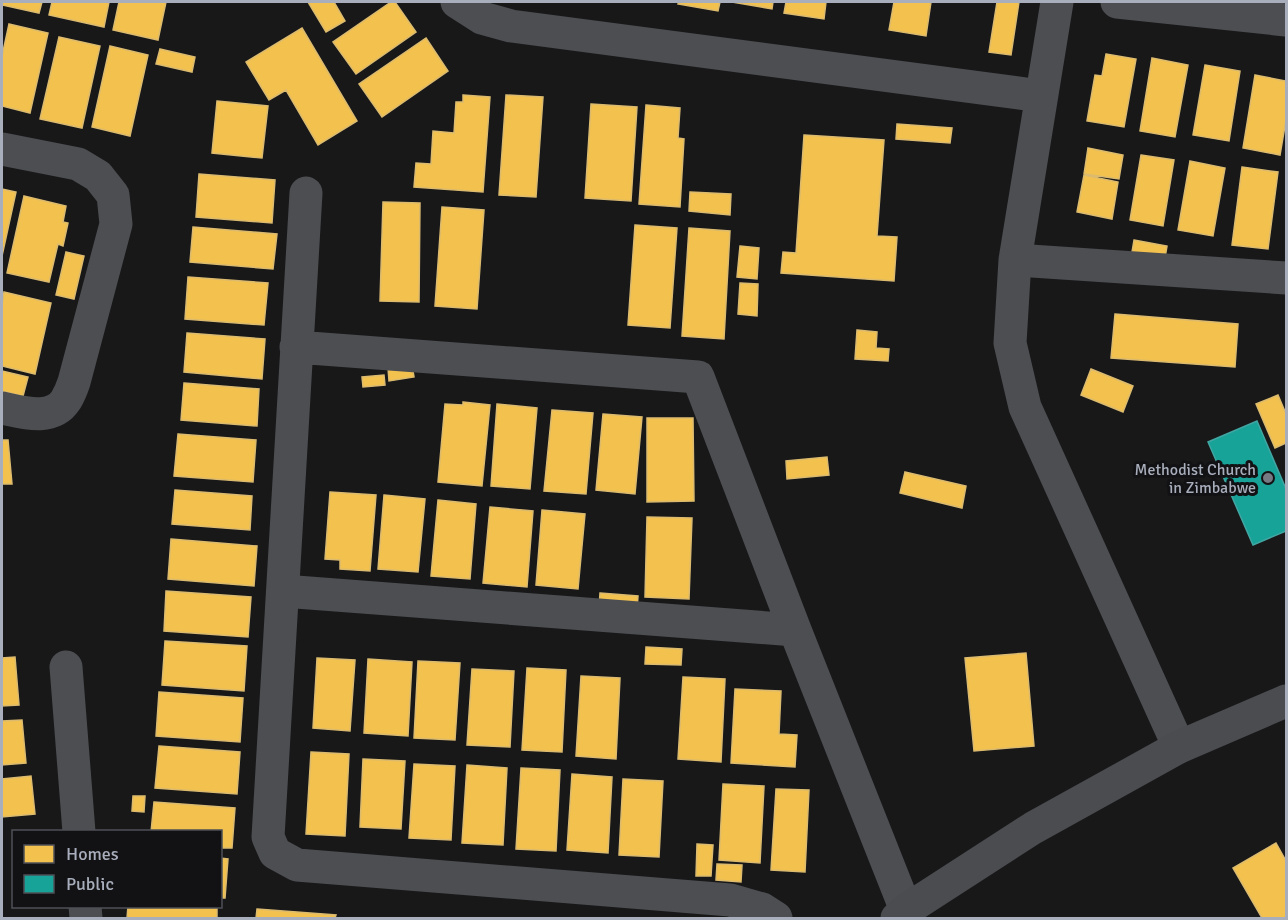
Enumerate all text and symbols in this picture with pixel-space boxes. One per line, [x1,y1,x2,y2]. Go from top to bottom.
place label: Methodist Church in Zimbabwe [1135,460,1256,498]
marker: Methodist Church in Zimbabwe [1261,471,1275,485]
legend [12,830,222,908]
text: Homes [66,843,119,865]
text: Public [66,873,114,895]

